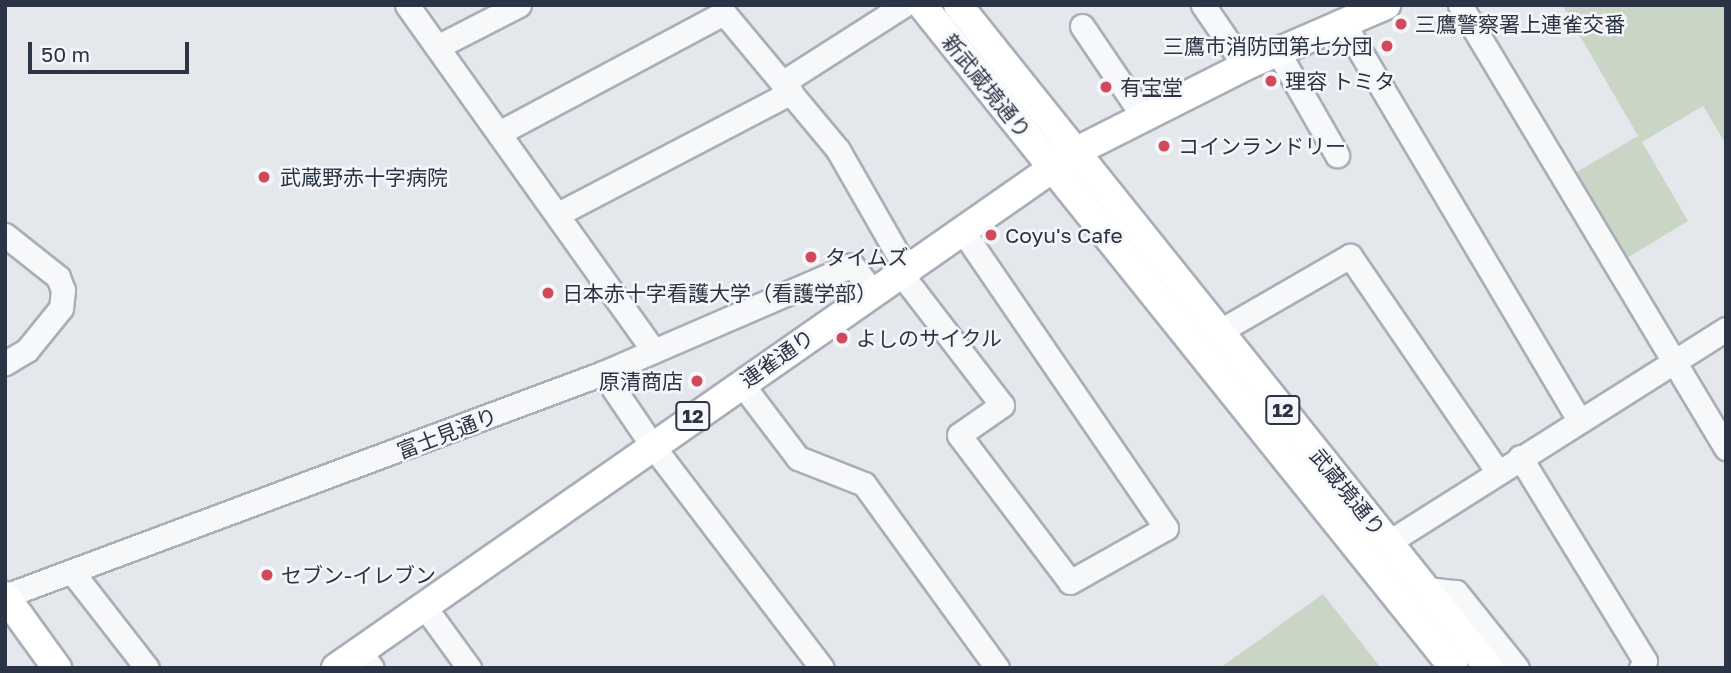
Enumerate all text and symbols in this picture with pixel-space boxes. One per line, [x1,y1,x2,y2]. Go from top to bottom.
place label: 三鷹警察署上連雀交番 [1415,11,1625,37]
marker: 三鷹警察署上連雀交番 [1393,16,1409,32]
scale bar [32,28,192,72]
street label: 新武蔵境通り [938,29,1036,143]
place label: 三鷹市消防団第七分団 [1163,33,1373,59]
marker: 三鷹市消防団第七分団 [1379,38,1395,54]
text: 50 m [41,41,90,67]
place label: 理容 トミタ [1285,68,1395,94]
marker: 理容 トミタ [1263,73,1279,89]
place label: 有宝堂 [1120,74,1183,100]
marker: 有宝堂 [1098,79,1114,95]
place label: コインランドリー [1178,133,1346,159]
marker: コインランドリー [1156,138,1172,154]
place label: 武蔵野赤十字病院 [280,164,448,190]
marker: 武蔵野赤十字病院 [254,167,274,187]
place label: Coyu's Cafe [1005,222,1123,248]
marker: Coyu's Cafe [983,227,999,243]
place label: タイムズ [825,244,909,270]
marker: タイムズ [803,249,819,265]
place label: 日本赤十字看護大学（看護学部） [562,280,877,306]
marker: 日本赤十字看護大学（看護学部） [540,285,556,301]
street label: 連雀通り [735,324,819,392]
place label: よしのサイクル [856,325,1003,351]
marker: よしのサイクル [834,330,850,346]
place label: 原清商店 [599,368,683,394]
marker: 原清商店 [689,373,705,389]
road number: 12 [1264,394,1302,426]
road number: 12 [674,400,712,432]
street label: 富士見通り [393,402,501,464]
street label: 武蔵境通り [1305,443,1391,541]
place label: セブン-イレブン [281,562,436,588]
marker: セブン-イレブン [259,567,275,583]

